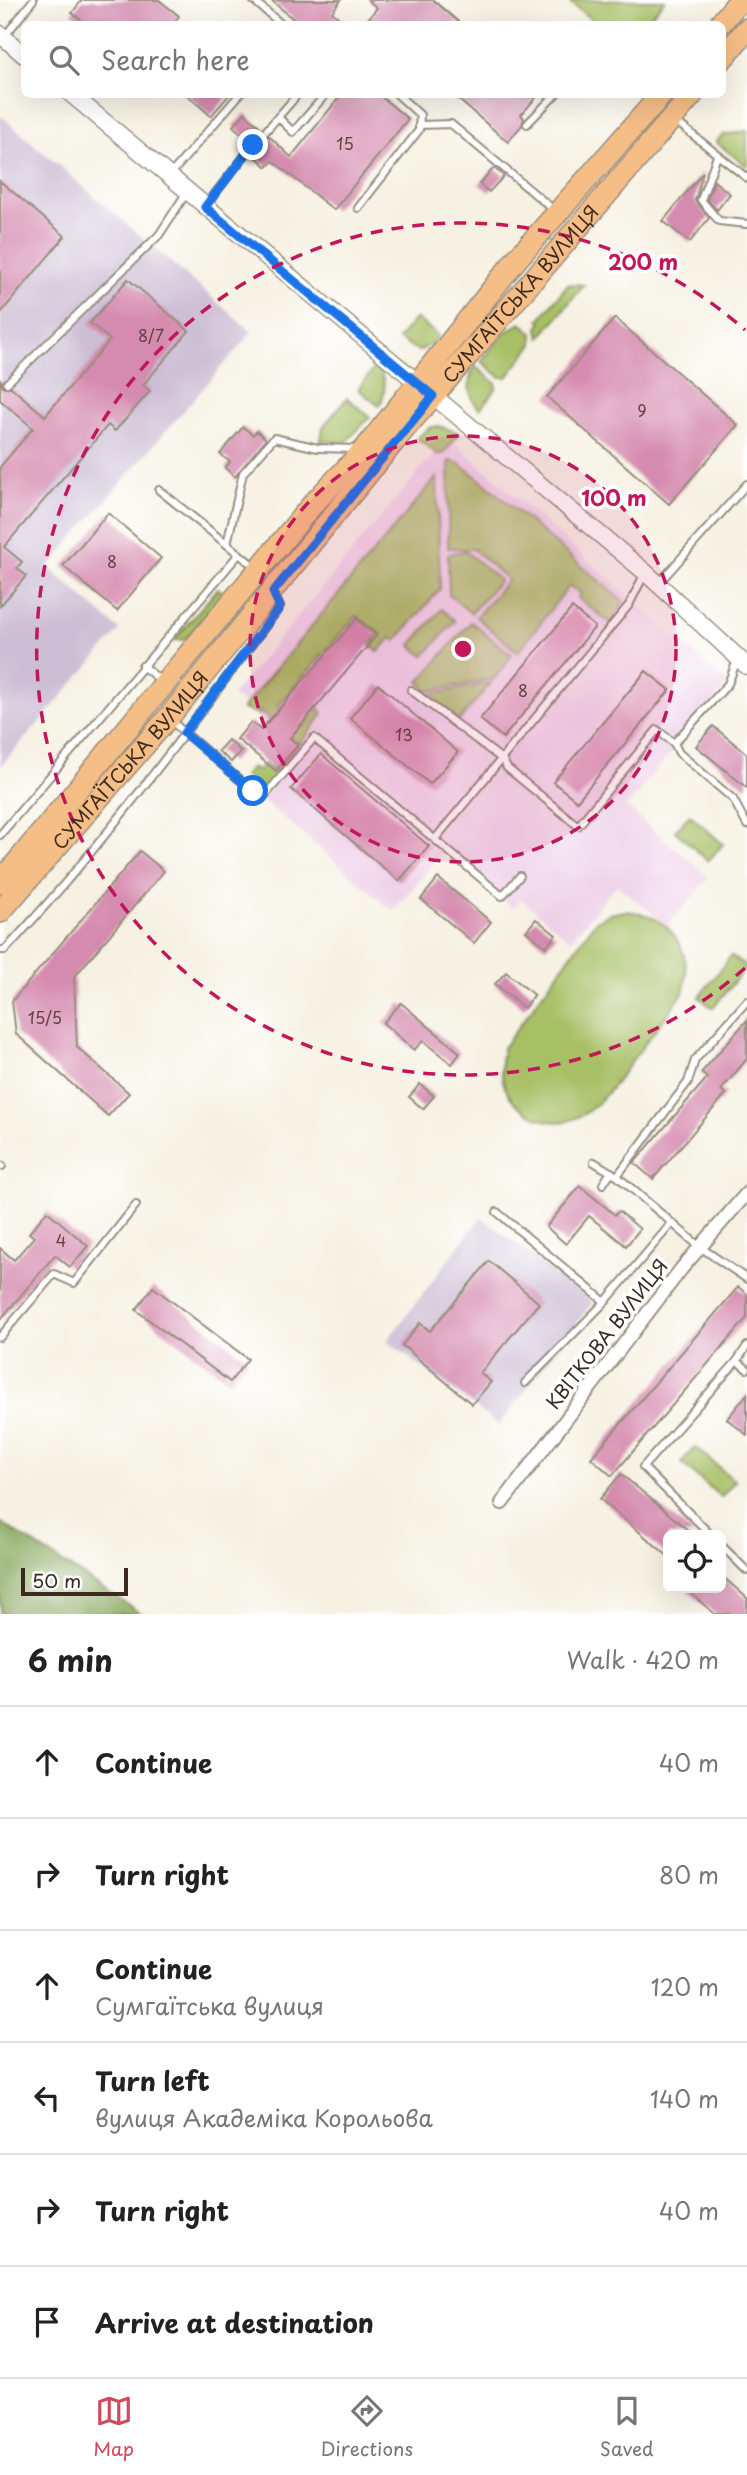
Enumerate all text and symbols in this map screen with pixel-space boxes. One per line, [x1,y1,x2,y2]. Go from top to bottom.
search box [21,21,726,98]
text: Search here [101,40,250,79]
icon: search [45,41,83,79]
route end [237,129,268,160]
house number: 15 [336,131,354,155]
street label: СУМГАЇТСЬКА ВУЛИЦЯ [435,198,605,389]
text: 200 m [608,245,678,277]
house number: 8/7 [138,323,164,347]
house number: 9 [637,398,647,422]
text: 100 m [581,481,647,513]
house number: 8 [107,549,117,573]
centre of rings [451,637,475,661]
street label: СУМГАЇТСЬКА ВУЛИЦЯ [45,664,214,855]
house number: 8 [518,678,528,702]
house number: 13 [395,722,413,746]
route start [237,775,268,806]
house number: 15/5 [28,1005,62,1029]
house number: 4 [56,1228,66,1252]
street label: КВІТКОВА ВУЛИЦЯ [539,1252,674,1414]
map controls [663,1530,726,1593]
button: locate [663,1530,726,1593]
scale bar [21,1565,128,1597]
text: 50 m [32,1566,81,1594]
text: 6 min [28,1637,113,1682]
text: Walk · 420 m [567,1642,719,1677]
icon: ahead [28,1743,66,1781]
text: Continue [95,1743,212,1782]
text: 40 m [659,1745,719,1780]
icon: right [28,1855,66,1893]
text: Turn right [95,1855,229,1894]
text: 80 m [659,1857,719,1892]
text: Continue [95,1949,212,1988]
icon: ahead [28,1967,66,2005]
text: 120 m [651,1969,719,2004]
text: Сумгаїтська вулиця [95,1988,324,2023]
text: Turn left [95,2061,210,2100]
icon: left [28,2079,66,2117]
text: 140 m [650,2081,719,2116]
text: вулиця Академіка Корольова [95,2100,433,2135]
icon: right [28,2191,66,2229]
text: Turn right [95,2191,229,2230]
text: 40 m [659,2193,719,2228]
icon: arrive [28,2303,66,2341]
text: Arrive at destination [95,2303,374,2342]
tab: Map [93,2392,134,2462]
tab: Directions [321,2392,413,2462]
tab: Saved [600,2392,654,2462]

